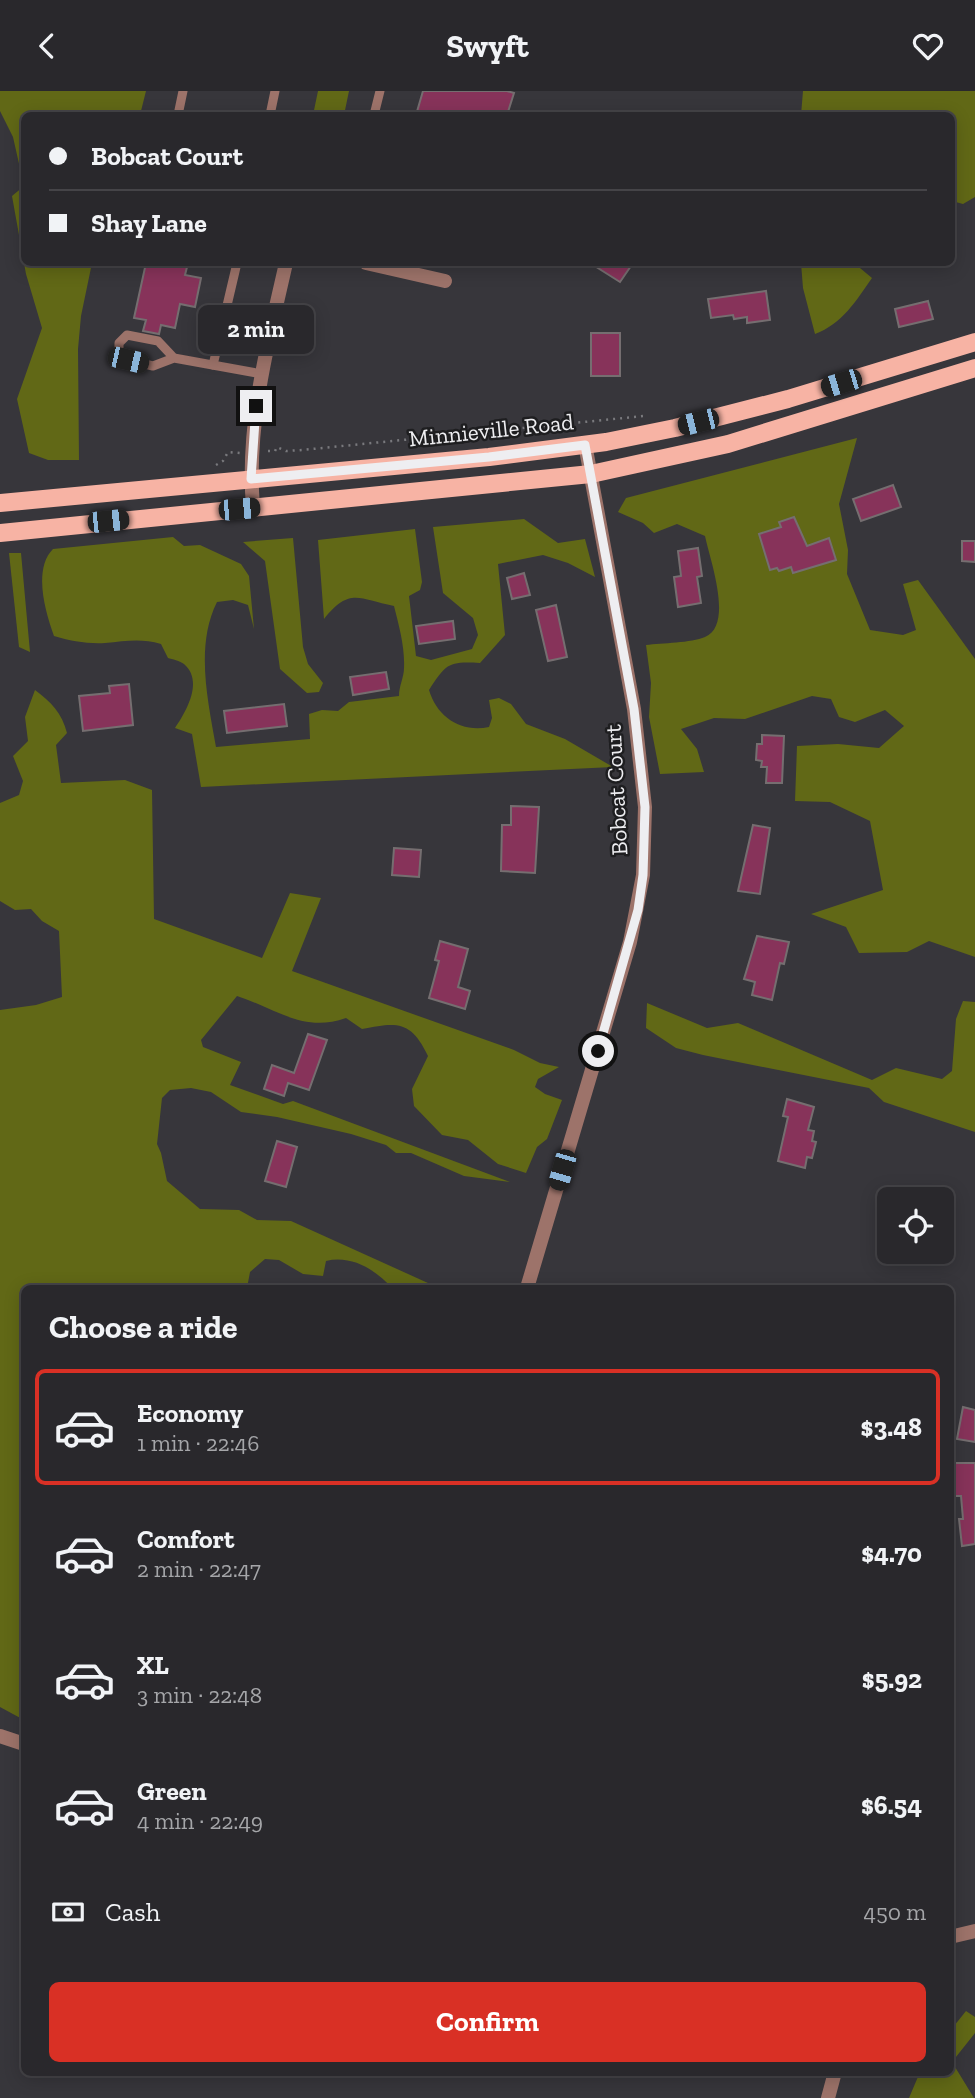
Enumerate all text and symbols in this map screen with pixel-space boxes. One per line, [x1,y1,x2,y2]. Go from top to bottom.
icon: back [28,27,66,65]
text: Swyft [446,27,529,65]
icon: heart [909,27,947,65]
text: Bobcat Court [91,140,243,172]
text: Shay Lane [91,207,207,239]
callout: 2 min [198,305,314,353]
text: 2 min [227,315,285,343]
car [106,345,151,375]
car [818,367,865,399]
route end [240,390,272,422]
street label: Minnieville Road [407,407,575,453]
car [676,407,721,437]
car [218,497,261,521]
car [87,508,130,534]
street label: Bobcat Court [599,723,633,856]
route start [582,1035,614,1067]
car [547,1147,578,1193]
map controls [877,1187,954,1264]
button: locate [877,1187,954,1264]
text: Choose a ride [49,1308,237,1346]
icon: car [53,1396,116,1459]
text: Economy [137,1397,243,1429]
text: $3.48 [861,1411,922,1443]
text: 1 min · 22:46 [137,1429,259,1457]
icon: car [53,1522,116,1585]
text: Comfort [137,1523,234,1555]
text: $4.70 [861,1537,922,1569]
text: 2 min · 22:47 [137,1555,261,1583]
icon: car [53,1648,116,1711]
text: XL [137,1649,169,1681]
text: $5.92 [862,1663,922,1695]
text: 3 min · 22:48 [137,1681,262,1709]
icon: car [53,1774,116,1837]
text: Green [137,1775,207,1807]
text: $6.54 [861,1789,922,1821]
text: 4 min · 22:49 [137,1807,263,1835]
icon: cash [49,1893,87,1931]
text: Cash [105,1896,160,1928]
text: 450 m [864,1898,926,1926]
button: Confirm [49,1982,926,2062]

